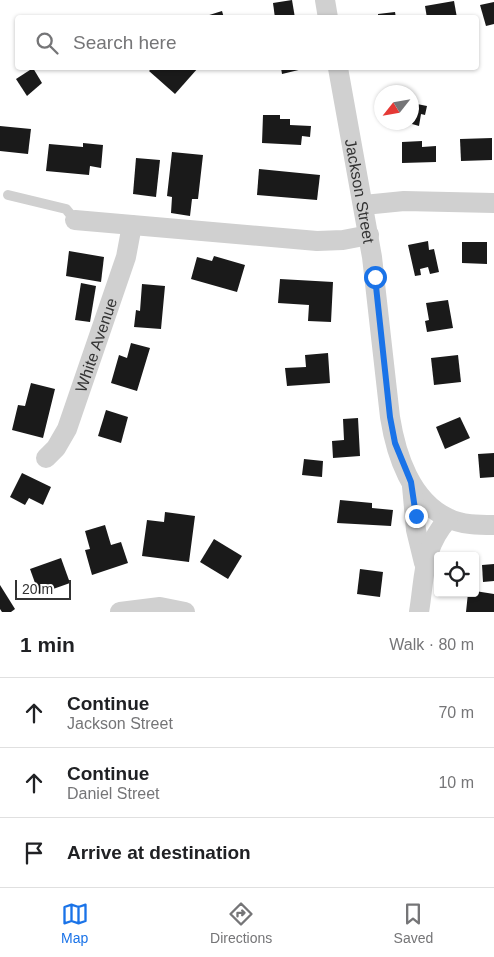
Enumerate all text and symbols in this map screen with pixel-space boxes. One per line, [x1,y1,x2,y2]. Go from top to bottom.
search box [15,15,479,70]
icon: search [33,29,61,57]
text: Search here [73,32,177,53]
north arrow [374,85,419,130]
street label: Jackson Street [342,137,378,245]
route start [364,266,387,289]
street label: White Avenue [72,295,120,394]
route end [405,505,428,528]
map controls [434,552,479,597]
button: locate [434,552,479,597]
scale bar [15,577,71,600]
text: 20 m [22,581,53,597]
text: 1 min [20,633,75,656]
text: Walk · 80 m [389,636,474,653]
text: Continue [67,693,149,714]
icon: ahead [20,699,48,727]
text: 70 m [438,704,474,721]
text: Jackson Street [67,715,173,732]
text: Continue [67,763,149,784]
icon: ahead [20,769,48,797]
text: 10 m [438,774,474,791]
text: Daniel Street [67,785,160,802]
icon: arrive [20,839,48,867]
text: Arrive at destination [67,842,251,863]
tab: Map [61,900,89,946]
tab: Directions [210,900,272,946]
tab: Saved [394,900,433,946]

